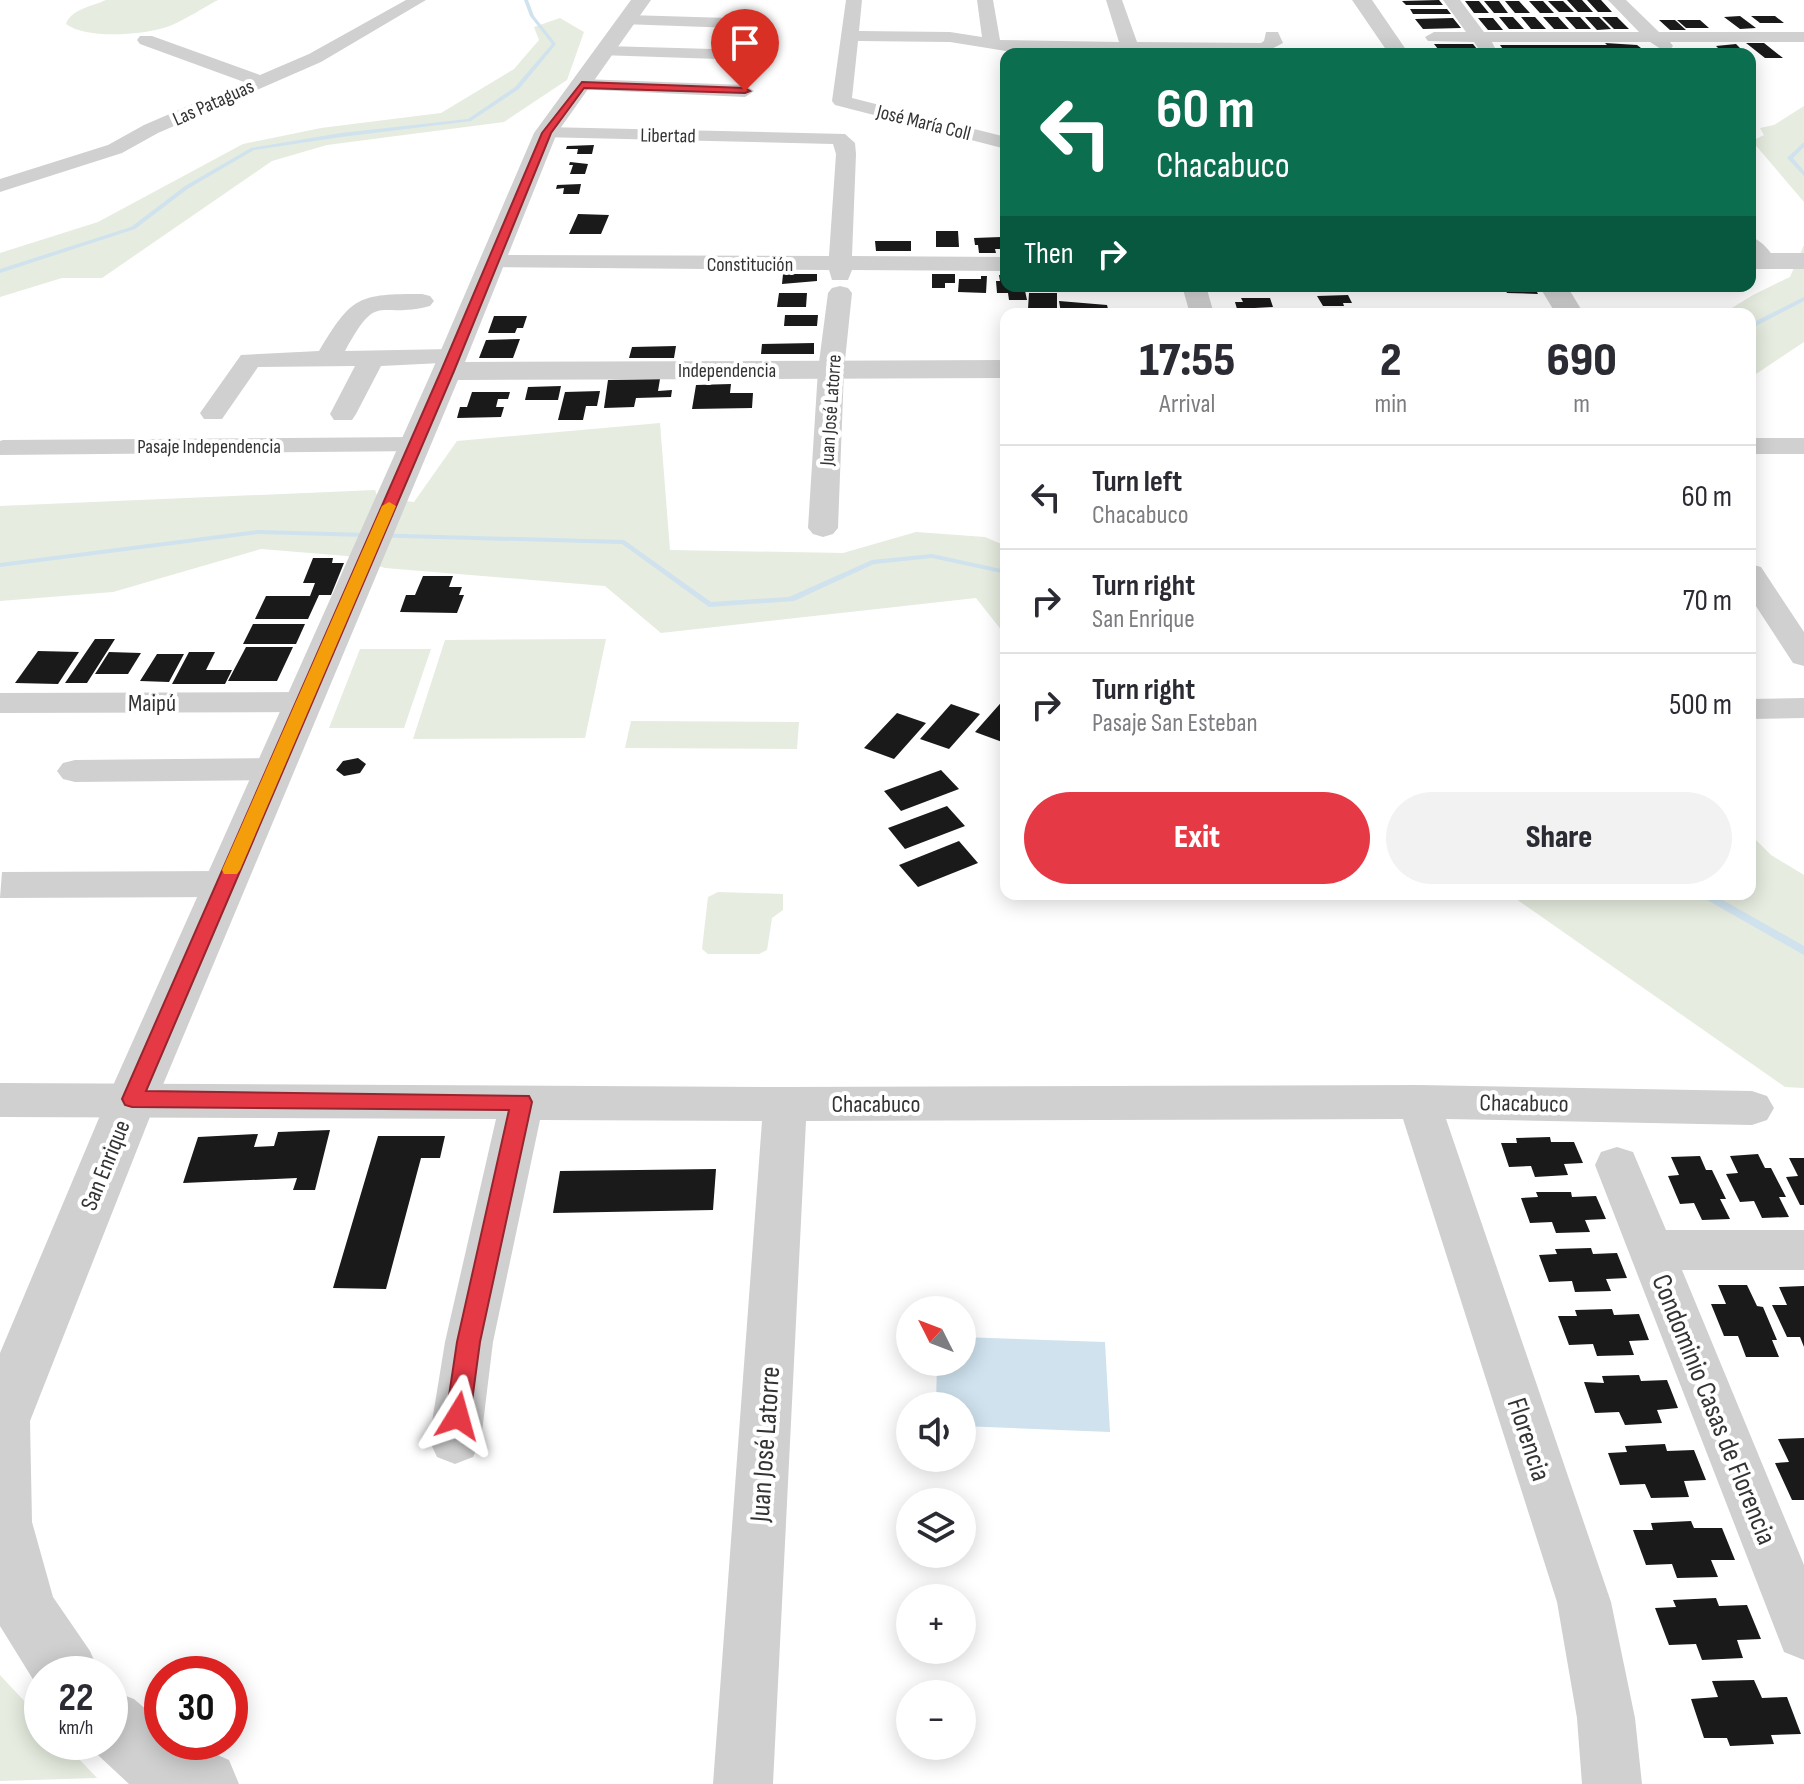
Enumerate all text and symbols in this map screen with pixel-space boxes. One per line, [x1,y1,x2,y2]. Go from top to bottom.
pin [711,9,779,91]
icon: arrive [723,21,767,65]
street label: Las Pataguas [169,74,258,131]
text: 60 m [1156,77,1255,144]
icon: left [1024,80,1128,184]
street label: José María Coll [873,99,973,146]
street label: Libertad [640,124,696,148]
text: Chacabuco [1156,145,1290,188]
icon: right [1090,232,1134,276]
text: Then [1024,236,1074,272]
street label: Constitución [707,253,793,277]
text: 17:55 [1139,332,1235,389]
text: 2 [1380,332,1402,389]
text: 690 [1547,332,1617,389]
street label: Juan José Latorre [815,354,847,467]
street label: Independencia [678,359,776,383]
text: Arrival [1159,389,1215,420]
text: min [1375,389,1407,420]
text: m [1573,389,1590,420]
street label: Pasaje Independencia [137,435,281,459]
text: Turn left [1092,464,1182,500]
icon: left [1024,475,1068,519]
text: 60 m [1681,479,1732,515]
text: Chacabuco [1092,500,1189,531]
text: Turn right [1092,568,1195,604]
icon: right [1024,579,1068,623]
text: 70 m [1683,583,1732,619]
text: San Enrique [1092,604,1195,635]
text: Turn right [1092,672,1195,708]
icon: right [1024,683,1068,727]
text: 500 m [1669,687,1732,723]
street label: Maipú [128,689,176,718]
text: Pasaje San Esteban [1092,708,1258,739]
button: Exit [1024,792,1370,884]
button: Share [1386,792,1732,884]
street label: Chacabuco [1479,1088,1569,1119]
street label: Chacabuco [831,1090,921,1119]
street label: San Enrique [74,1116,137,1215]
street label: Condominio Casas de Florencia [1644,1270,1783,1550]
north arrow [896,1296,976,1376]
map controls [896,1296,976,1760]
street label: Juan José Latorre [744,1365,787,1524]
position arrow [416,1374,500,1458]
button: sound [896,1392,976,1472]
street label: Florencia [1500,1394,1557,1485]
button: layers [896,1488,976,1568]
button: + [896,1584,976,1664]
speed limit sign: 30 [144,1656,248,1760]
text: 22 [58,1674,94,1722]
button: − [896,1680,976,1760]
text: km/h [59,1716,93,1740]

